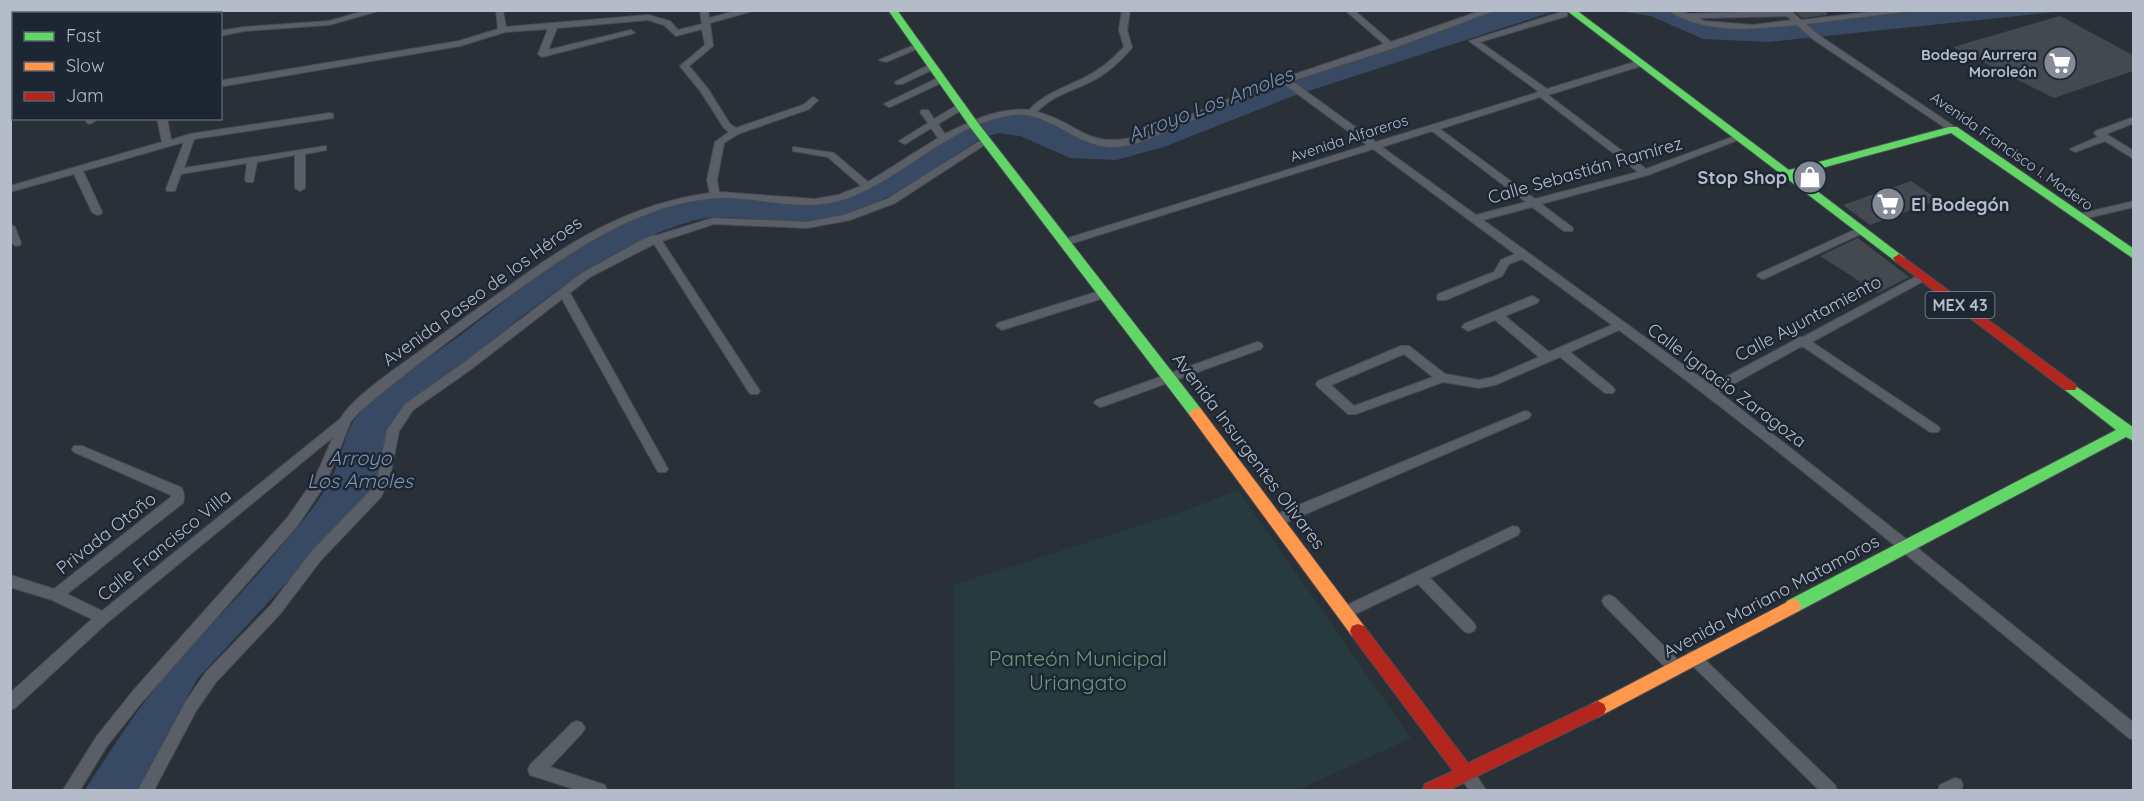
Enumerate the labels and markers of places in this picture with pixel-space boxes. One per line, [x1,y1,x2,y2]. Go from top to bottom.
place label: Bodega Aurrera Moroleón [1921,45,2037,81]
supermarket icon: Bodega Aurrera Moroleón [2042,45,2078,81]
shop icon: Stop Shop [1792,159,1828,195]
place label: Stop Shop [1698,166,1787,189]
supermarket icon: El Bodegón [1870,186,1906,222]
place label: El Bodegón [1911,193,2009,216]

